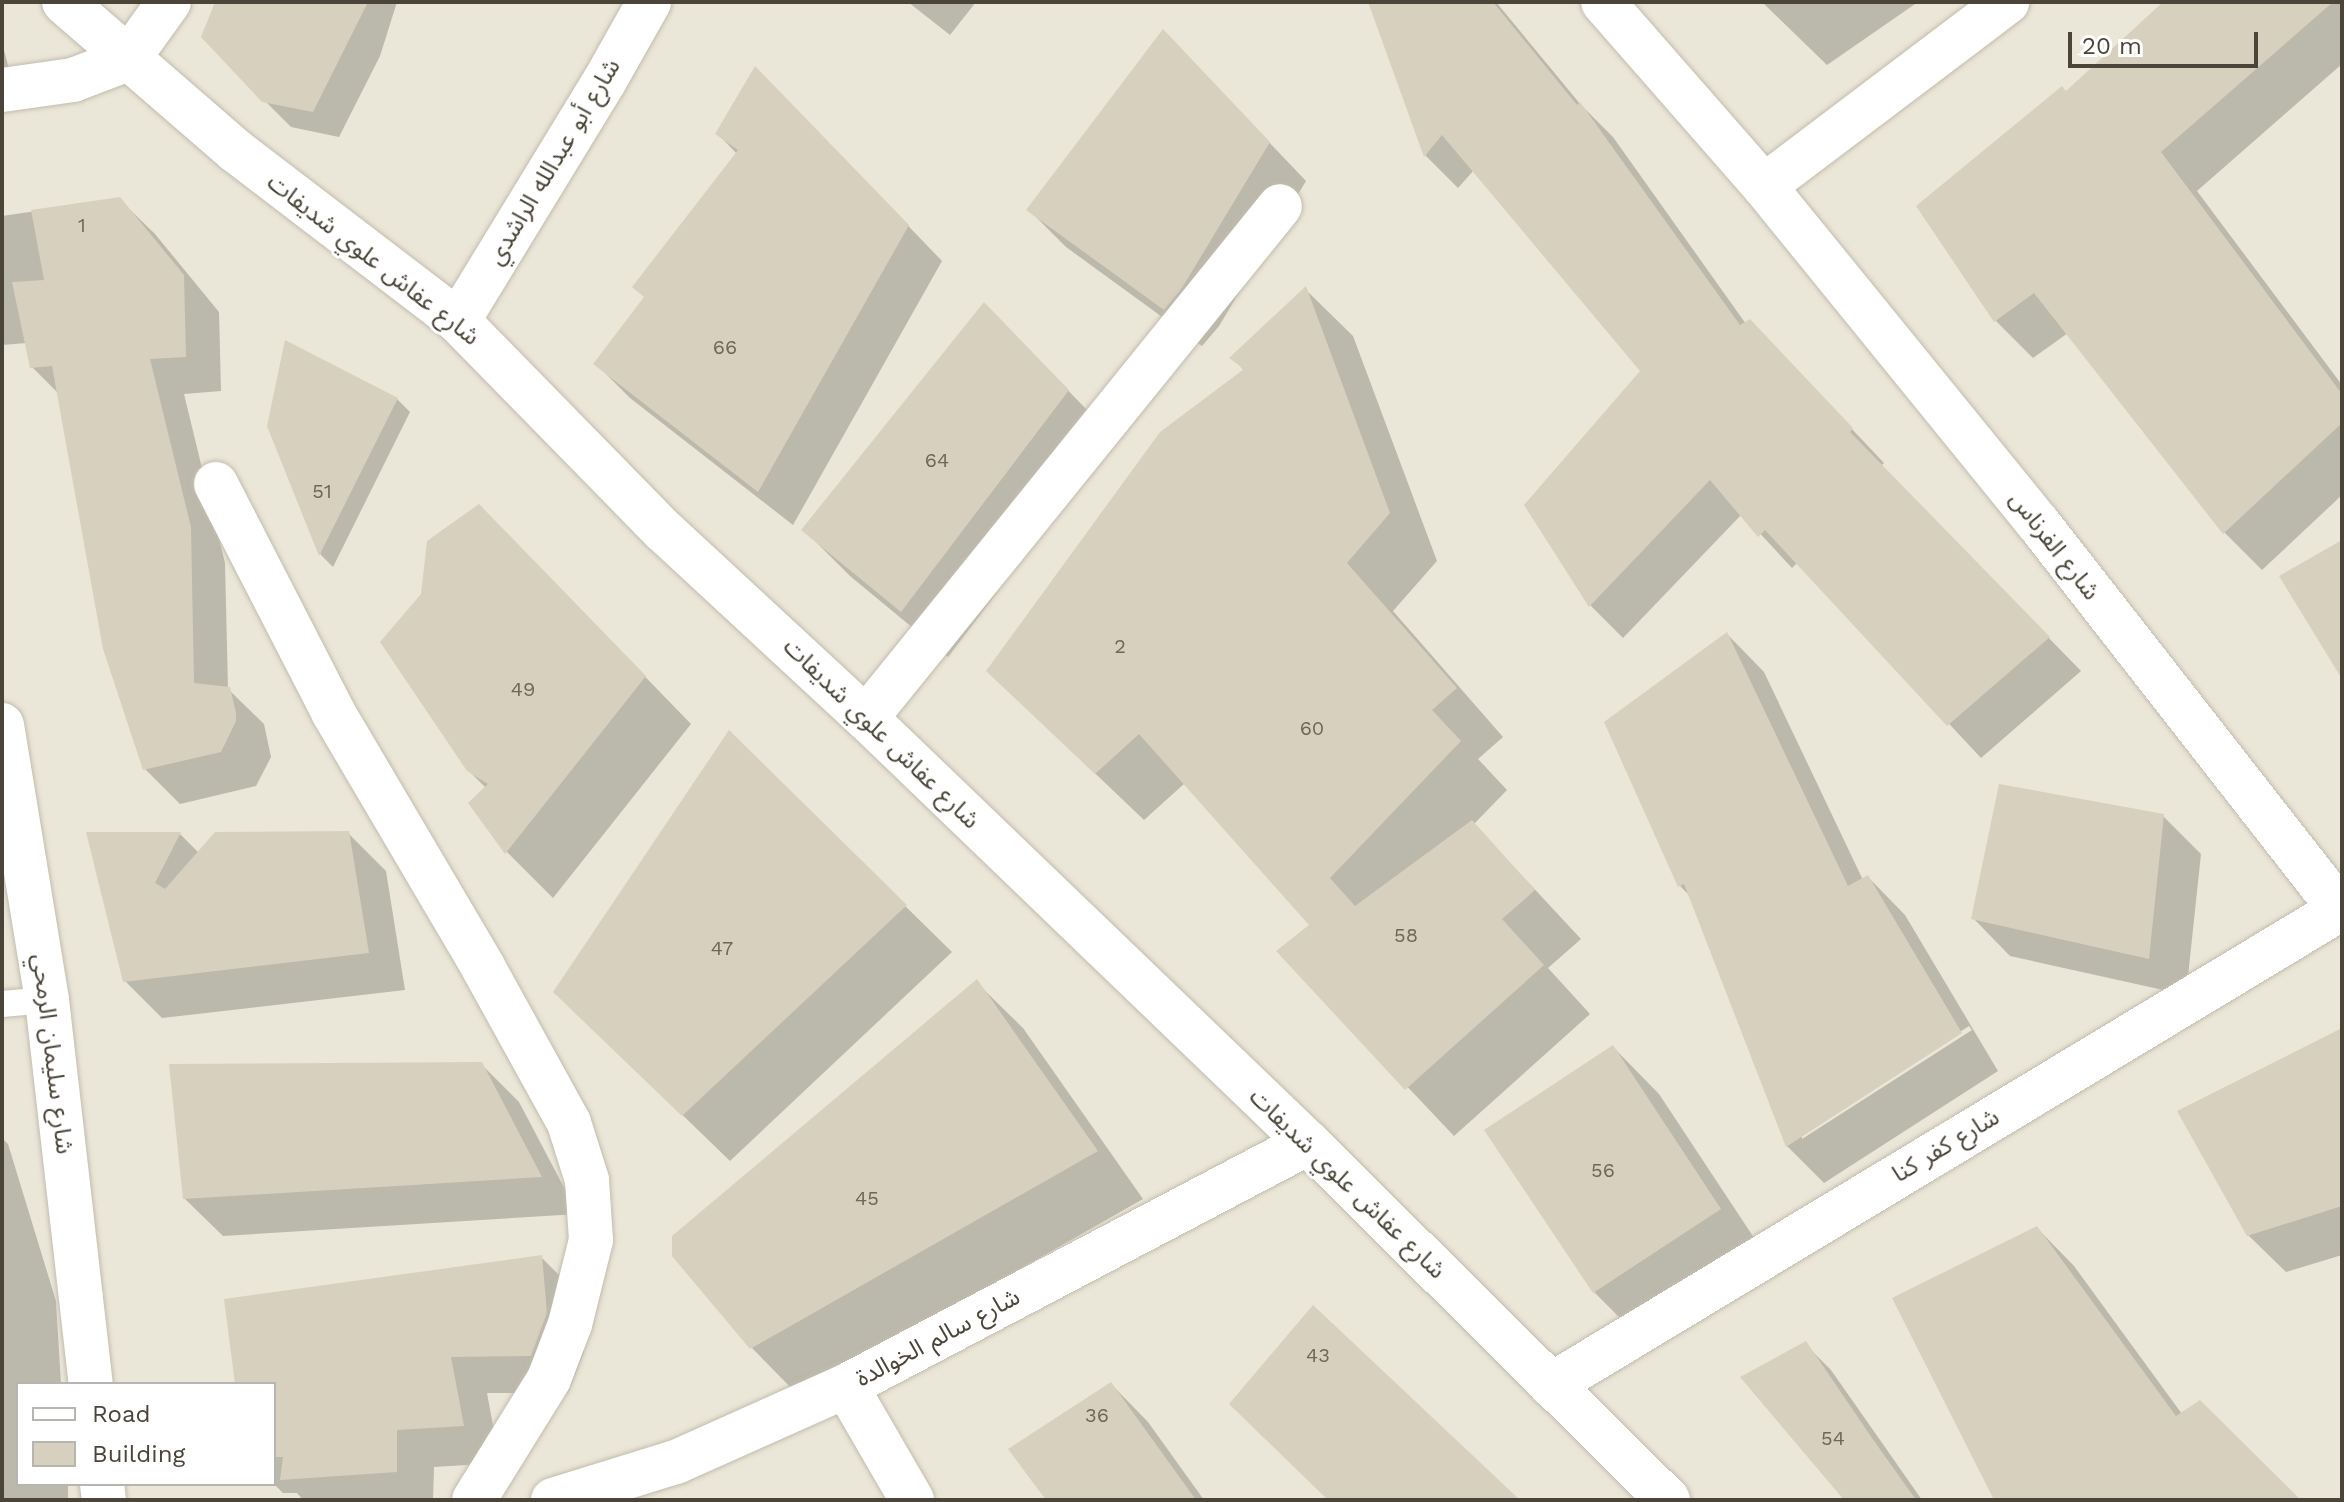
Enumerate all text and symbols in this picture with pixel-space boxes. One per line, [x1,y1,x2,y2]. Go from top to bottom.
scale bar [2072,16,2262,66]
text: 20 m [2082,32,2142,60]
street label: شارع أبو عبدالله الراشدي [481,54,627,270]
street label: شارع عفاش علوي شديفات [261,168,485,352]
house number: 1 [78,213,86,237]
house number: 66 [713,335,737,359]
house number: 64 [925,448,949,472]
house number: 51 [312,479,332,503]
street label: شارع الفرناس [2003,486,2105,606]
street label: شارع عفاش علوي شديفات [777,633,985,835]
house number: 2 [1114,634,1126,658]
house number: 49 [511,677,535,701]
house number: 60 [1300,716,1324,740]
house number: 58 [1394,923,1418,947]
house number: 47 [711,936,733,960]
street label: شارع سليمان الرمحي [25,952,79,1156]
street label: شارع عفاش علوي شديفات [1243,1083,1451,1285]
street label: شارع كفر كنا [1887,1103,2005,1189]
house number: 56 [1591,1158,1615,1182]
house number: 45 [855,1186,879,1210]
street label: شارع سالم الخوالدة [851,1283,1025,1393]
house number: 43 [1306,1343,1330,1367]
legend [16,1382,276,1486]
text: Road [92,1400,151,1428]
house number: 36 [1085,1403,1109,1427]
house number: 54 [1821,1426,1845,1450]
text: Building [92,1440,185,1468]

